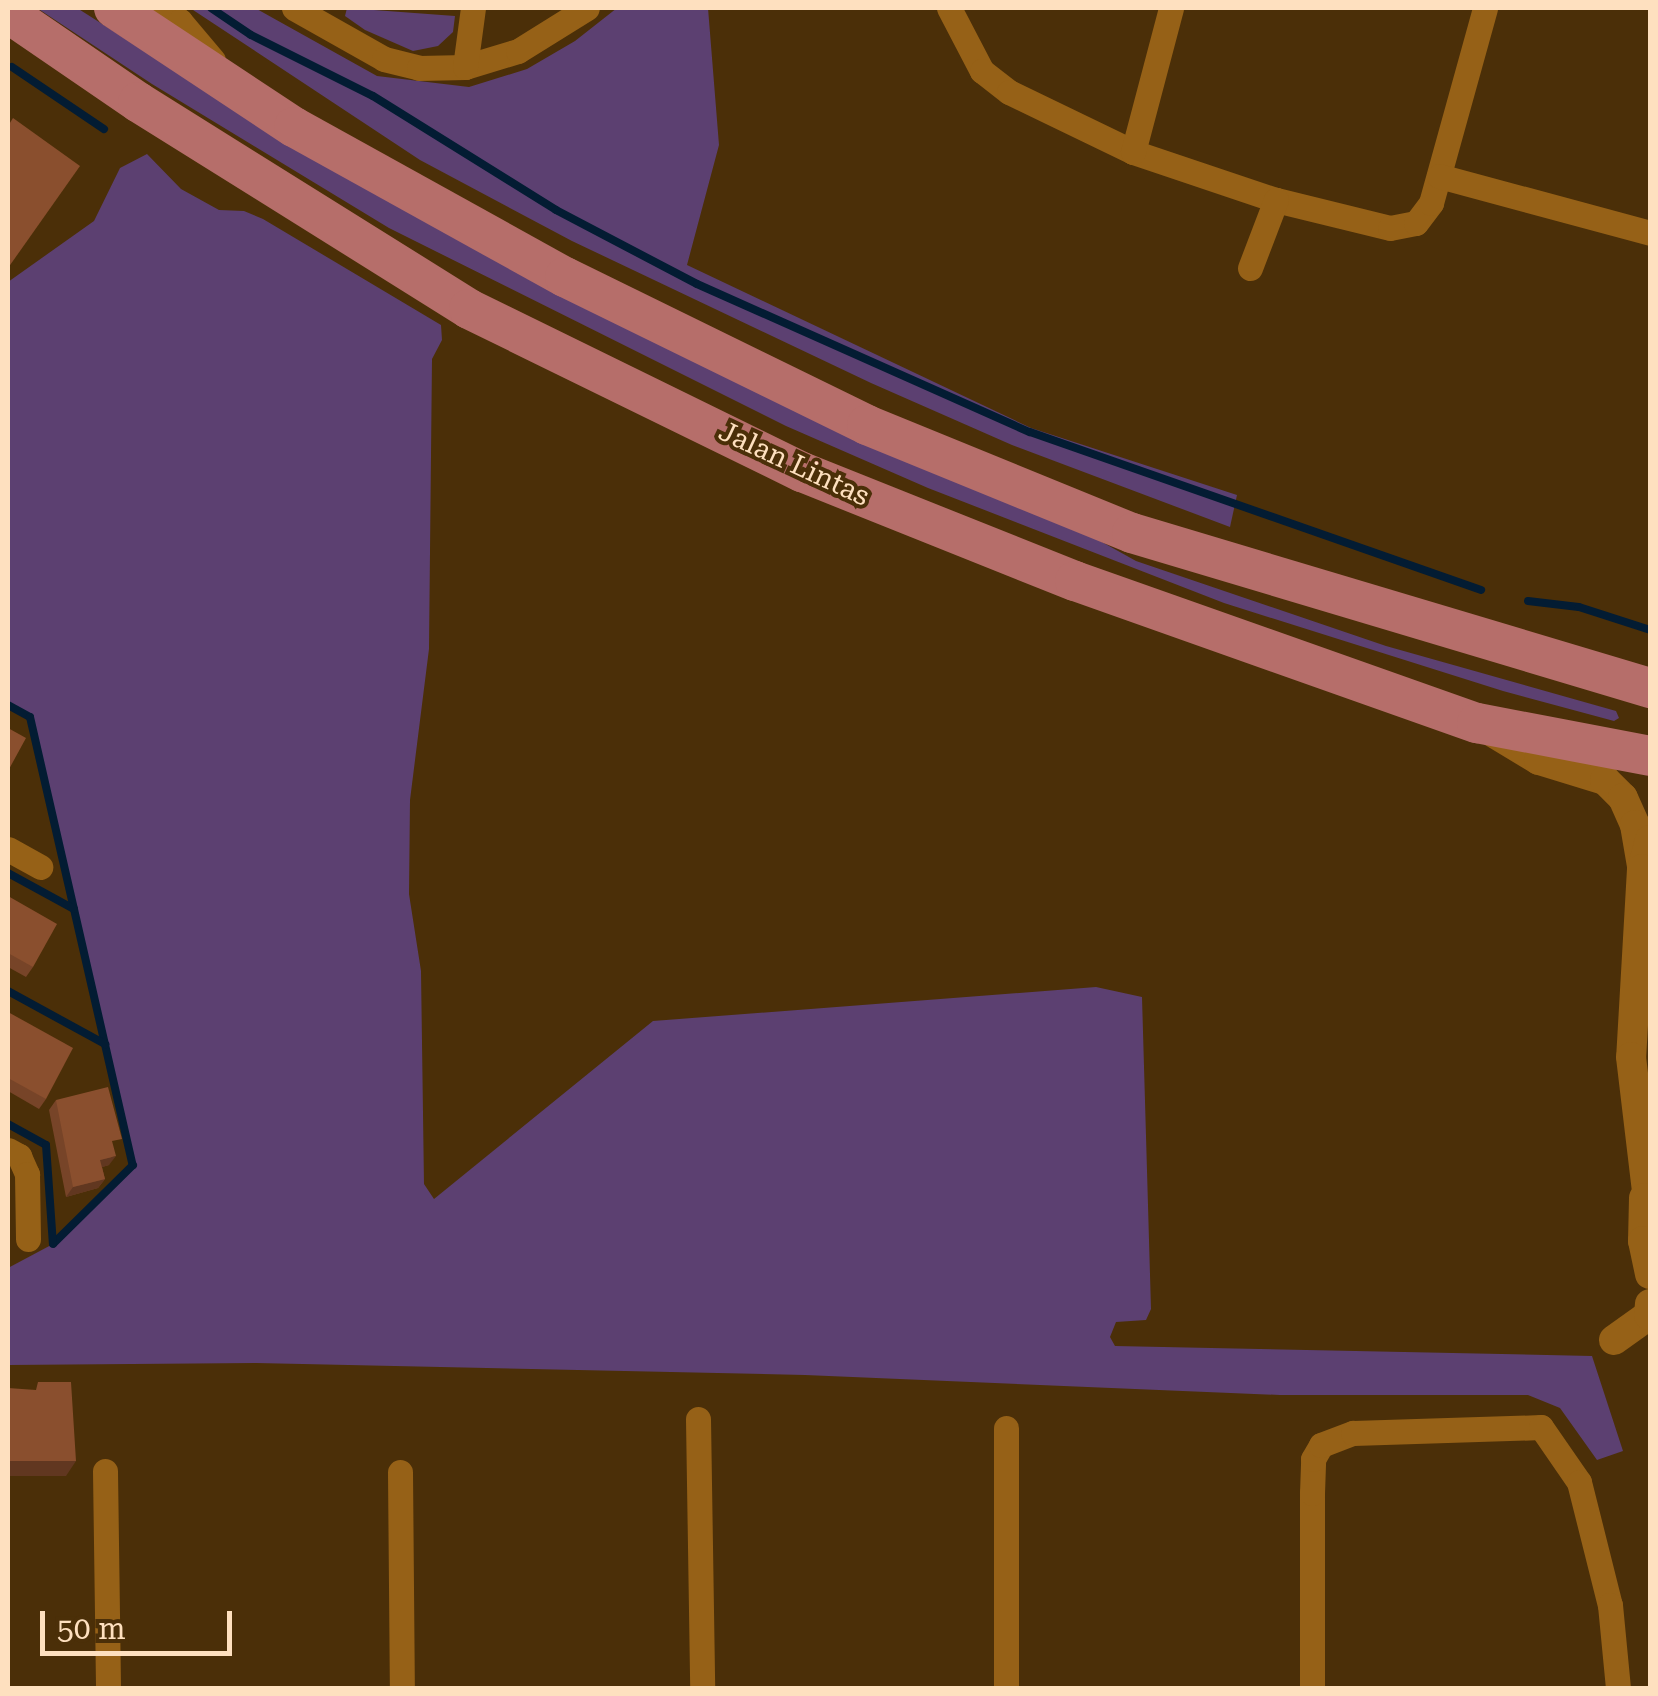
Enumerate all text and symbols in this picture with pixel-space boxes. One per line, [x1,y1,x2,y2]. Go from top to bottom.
street label: Jalan Lintas [713,414,875,514]
scale bar [45,1591,238,1653]
text: 50 m [57,1611,126,1646]

